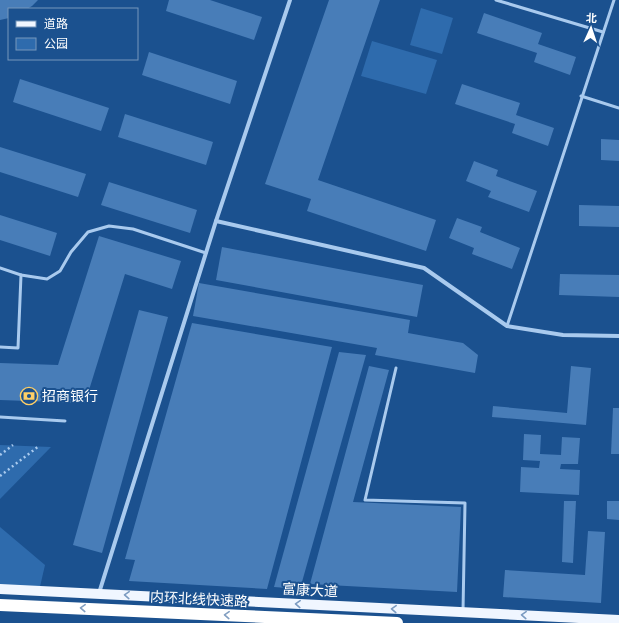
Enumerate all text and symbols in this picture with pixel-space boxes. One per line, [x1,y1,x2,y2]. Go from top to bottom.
legend [8,8,138,60]
north arrow [571,8,611,48]
text: 北 [586,11,597,25]
text: 道路 [44,16,68,31]
text: 公园 [44,36,68,51]
bank icon: 招商银行 [19,386,39,406]
place label: 招商银行 [42,387,98,405]
street label: 富康大道 [282,580,338,600]
street label: 内环北线快速路 [150,587,248,611]
one-way arrow [124,590,130,599]
one-way arrow [295,599,301,608]
one-way arrow [80,604,86,613]
one-way arrow [391,605,397,613]
one-way arrow [224,611,230,619]
one-way arrow [521,611,527,620]

